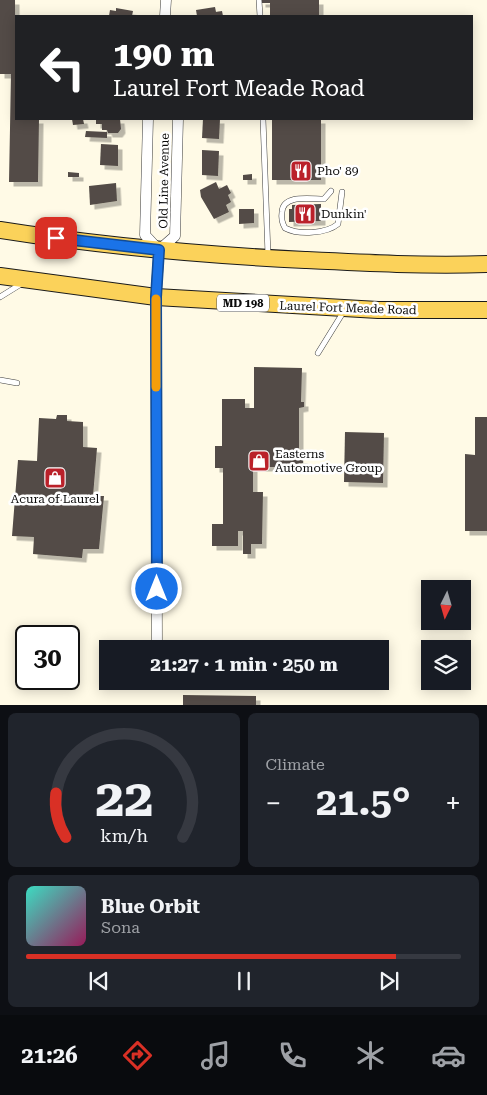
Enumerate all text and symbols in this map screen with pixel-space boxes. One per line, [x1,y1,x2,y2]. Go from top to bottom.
text: 190 m [113,34,214,75]
icon: left [30,35,95,100]
text: Laurel Fort Meade Road [113,76,365,101]
street label: Old Line Avenue [156,133,172,229]
restaurant icon: Pho' 89 [289,159,313,183]
place label: Pho' 89 [317,164,359,178]
restaurant icon: Dunkin' [293,202,317,226]
place label: Dunkin' [321,207,367,221]
pin [35,217,77,259]
icon: arrive [42,224,70,252]
road number: MD 198 [217,294,269,312]
street label: Laurel Fort Meade Road [279,299,417,317]
place label: Easterns Automotive Group [275,447,382,475]
shop icon: Easterns Automotive Group [247,449,271,473]
shop icon: Acura of Laurel [43,466,67,490]
place label: Acura of Laurel [11,492,99,506]
position arrow [130,562,182,614]
north arrow [421,580,471,630]
map controls [421,580,471,690]
speed limit sign: 30 [15,625,80,690]
button: layers [421,640,471,690]
text: 21:27 · 1 min · 250 m [150,653,338,676]
text: Climate [266,755,325,774]
text: 22 [95,768,153,829]
text: 21.5° [316,780,411,824]
text: − [266,787,281,820]
text: + [445,787,461,820]
text: km/h [100,825,148,846]
text: Blue Orbit [101,895,200,918]
text: Sona [101,918,140,937]
icon: previous [85,967,113,995]
icon: pause [230,967,258,995]
icon: next [375,967,403,995]
icon: directions [120,1038,155,1073]
icon: music [198,1038,233,1073]
icon: phone [275,1038,310,1073]
icon: climate [353,1038,388,1073]
icon: car [431,1038,466,1073]
text: 21:26 [21,1043,77,1068]

